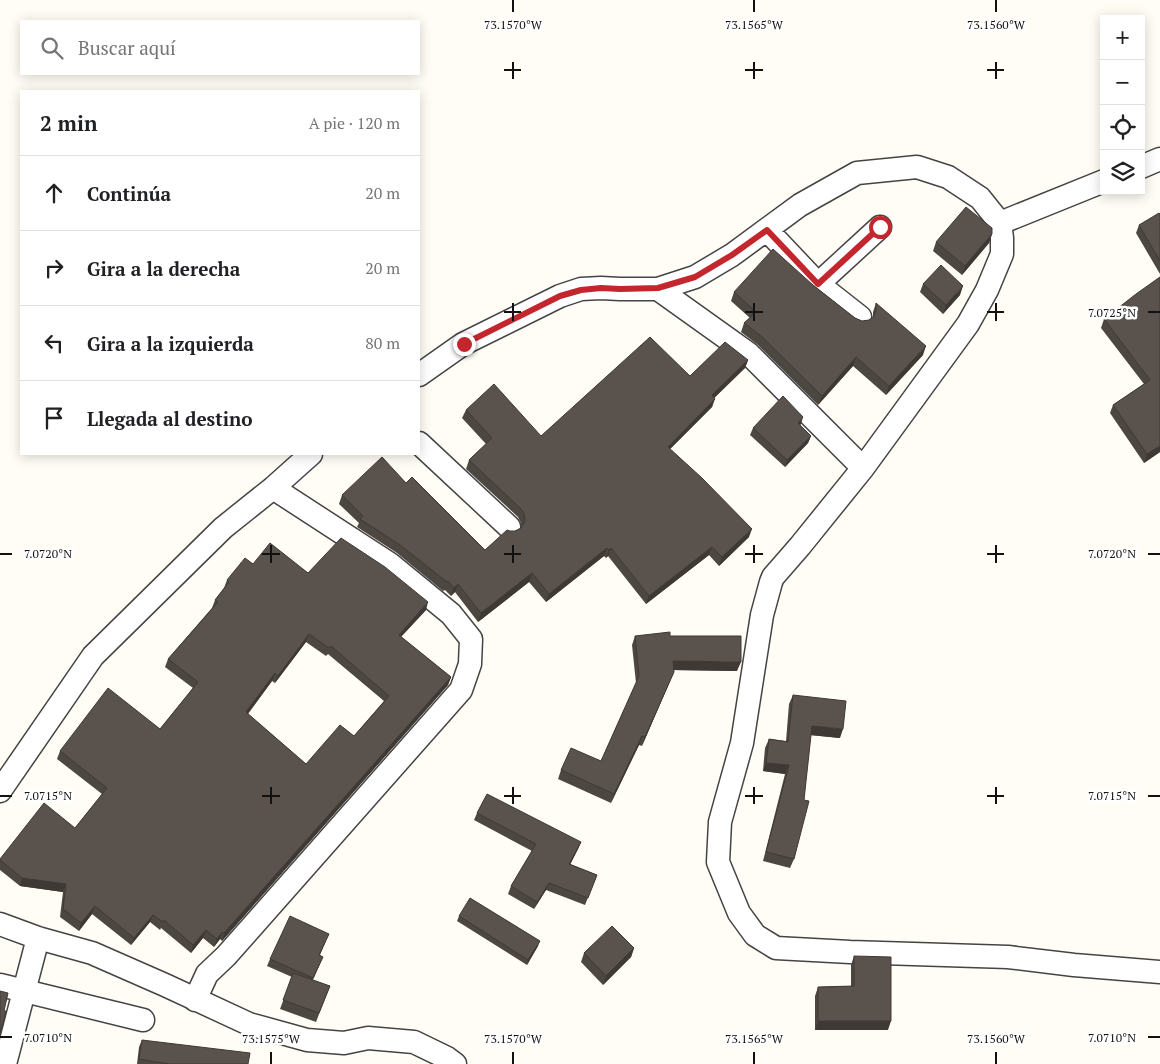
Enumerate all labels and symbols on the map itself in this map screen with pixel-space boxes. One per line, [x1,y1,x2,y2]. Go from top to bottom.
text: 73.1570°W [484,17,543,32]
text: 73.1565°W [725,17,784,32]
text: 73.1560°W [967,17,1026,32]
route start [869,216,892,239]
text: 7.0725°N [1088,305,1136,320]
route end [453,333,476,356]
text: 7.0720°N [24,546,72,561]
text: 7.0720°N [1088,546,1136,561]
text: 7.0715°N [24,788,72,803]
text: 7.0715°N [1088,788,1136,803]
text: 7.0710°N [24,1030,72,1045]
text: 7.0710°N [1088,1030,1136,1045]
text: 73.1575°W [242,1031,301,1046]
text: 73.1570°W [484,1031,543,1046]
text: 73.1565°W [725,1031,784,1046]
text: 73.1560°W [967,1031,1026,1046]

